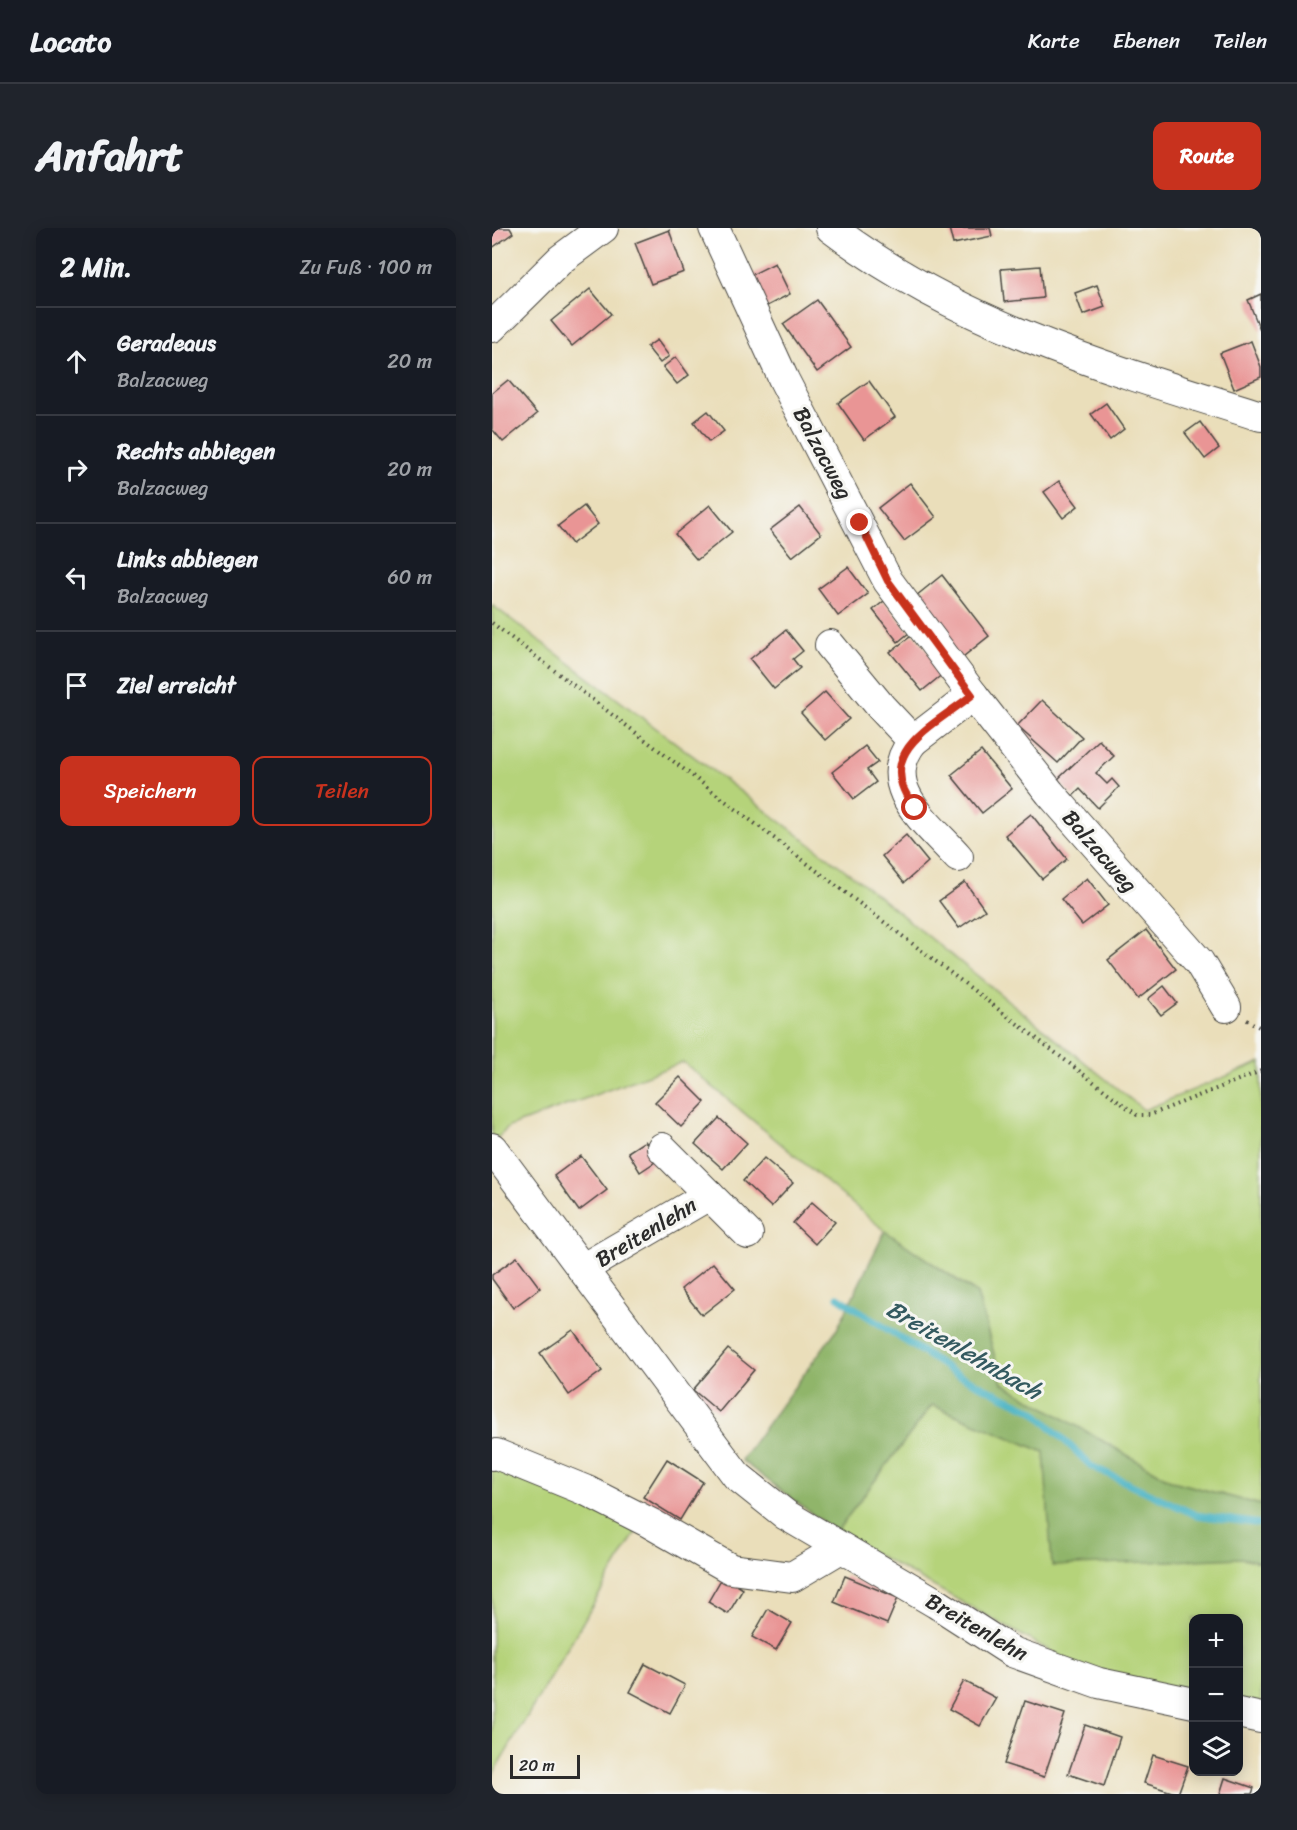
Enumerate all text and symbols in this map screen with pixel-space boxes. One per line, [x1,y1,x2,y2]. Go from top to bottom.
text: Locato [30,17,111,66]
text: Karte [1028,22,1080,60]
text: Ebenen [1113,22,1180,60]
text: Teilen [1213,22,1267,60]
text: Anfahrt [36,119,183,193]
button: Route [1153,122,1261,190]
text: 2 Min. [60,244,132,290]
text: Zu Fuß · 100 m [300,250,432,285]
text: Geradeaus [117,324,216,363]
text: 20 m [387,344,432,379]
icon: ahead [60,345,93,378]
text: Balzacweg [117,363,208,398]
street label: Balzacweg [782,399,864,507]
text: Rechts abbiegen [117,432,275,471]
text: 20 m [387,452,432,487]
icon: right [60,453,93,486]
text: Balzacweg [117,471,208,506]
route end [846,509,872,535]
text: Links abbiegen [117,540,258,579]
text: 60 m [387,560,432,595]
icon: left [60,561,93,594]
text: Balzacweg [117,579,208,614]
text: Ziel erreicht [117,666,236,705]
icon: arrive [60,669,93,702]
button: Speichern [60,756,240,826]
button: Teilen [252,756,432,826]
route start [901,794,927,820]
street label: Balzacweg [1052,800,1148,902]
street label: Breitenlehn [587,1186,705,1278]
water label: Breitenlehnbach [878,1288,1052,1413]
street label: Breitenlehn [918,1582,1036,1672]
map controls [1189,1614,1243,1776]
button: + [1189,1614,1243,1668]
button: − [1189,1668,1243,1722]
button: layers [1189,1722,1243,1776]
text: 20 m [519,1751,555,1780]
scale bar [510,1752,580,1780]

